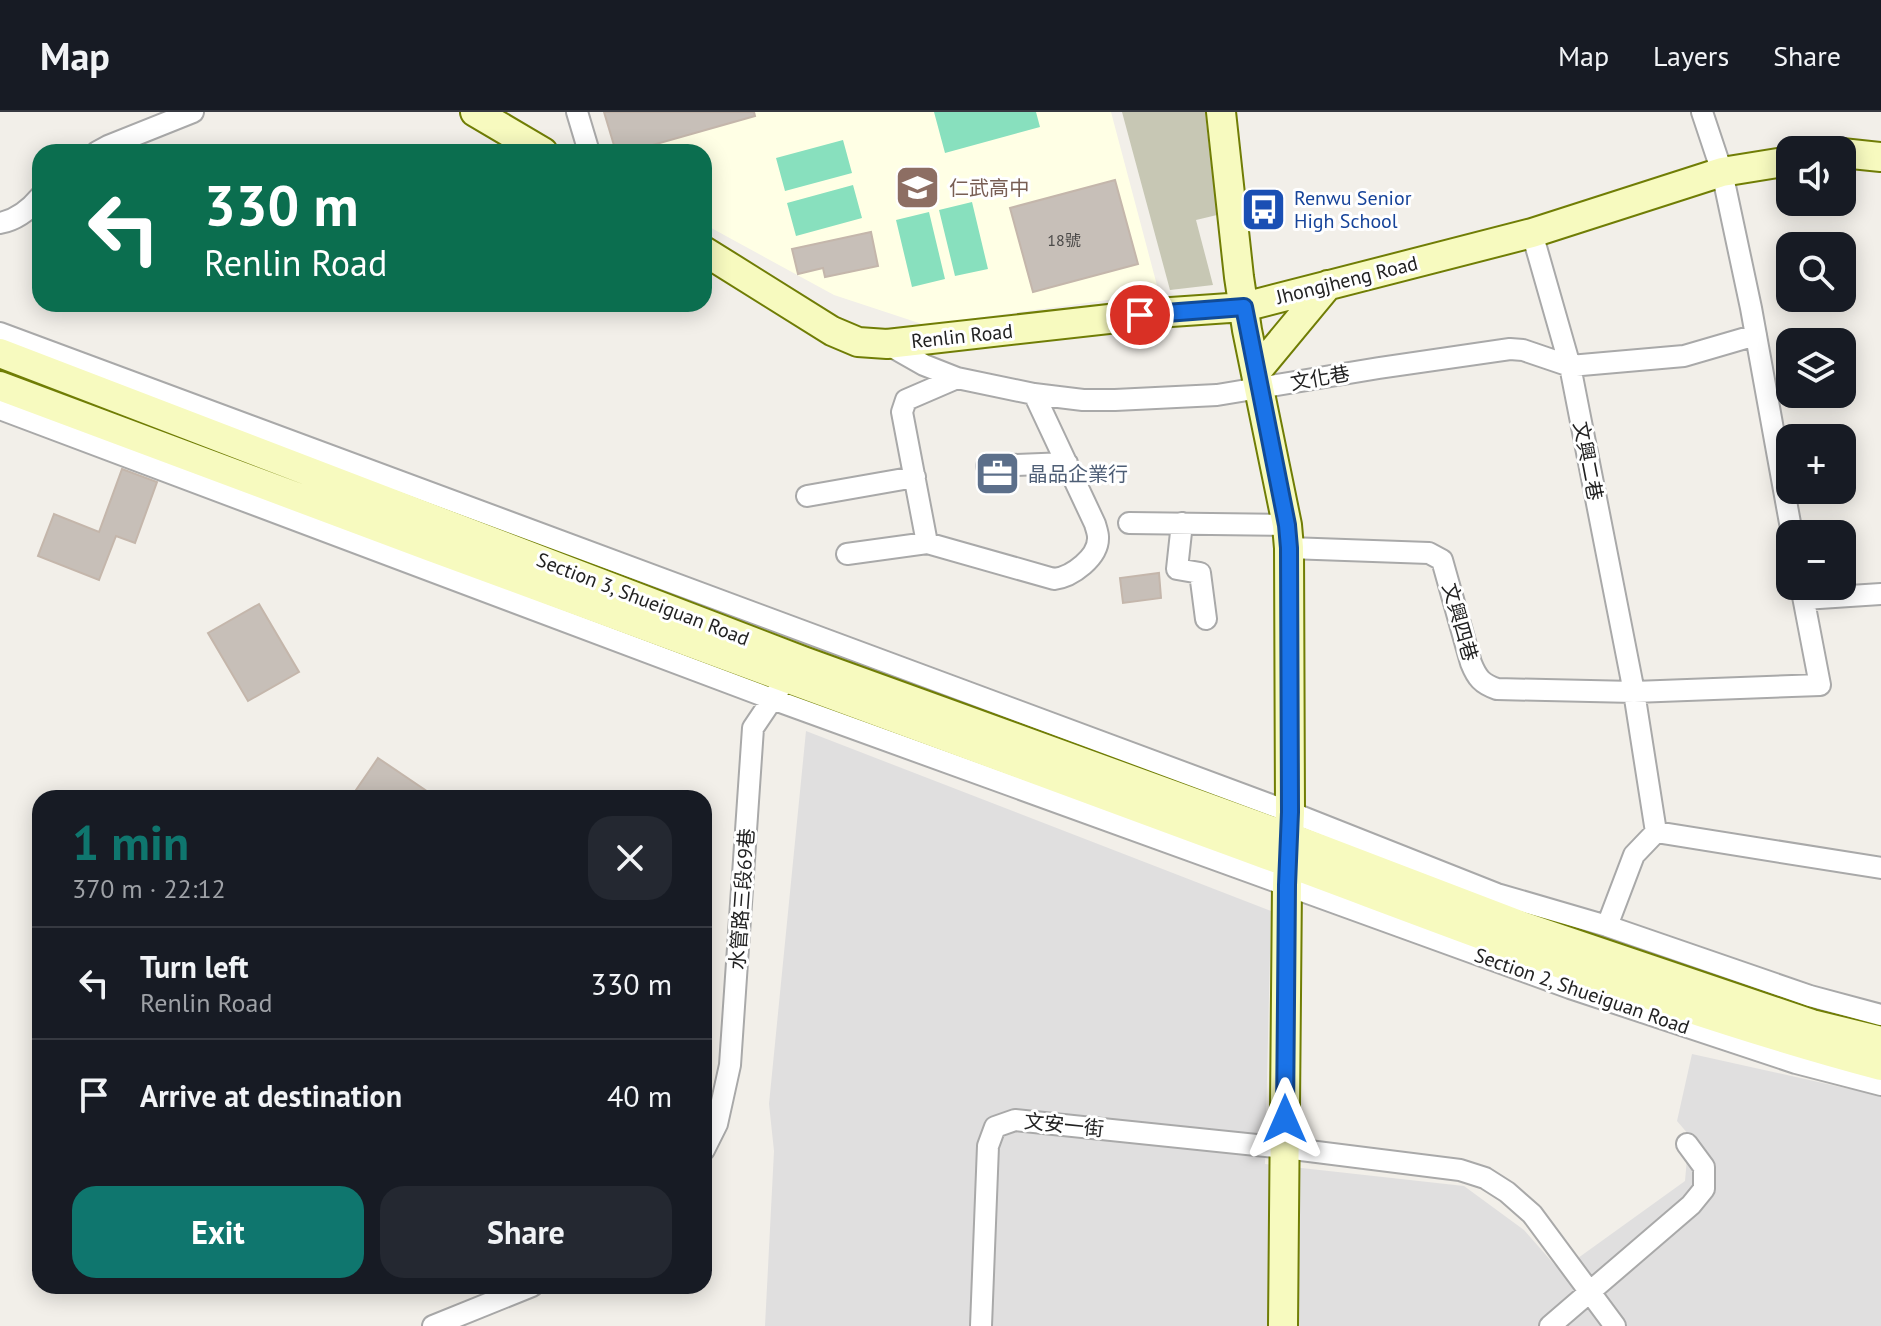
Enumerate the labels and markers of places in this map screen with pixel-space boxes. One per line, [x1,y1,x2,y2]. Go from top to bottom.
school or university icon: 仁武高中 [894,164,942,212]
place label: 仁武高中 [949,175,1029,201]
place label: Renwu Senior High School [1294,185,1412,234]
bus stop icon: Renwu Senior High School [1239,186,1287,234]
pin [1106,281,1174,349]
office icon: 晶品企業行 [973,450,1021,498]
place label: 晶品企業行 [1028,461,1128,487]

